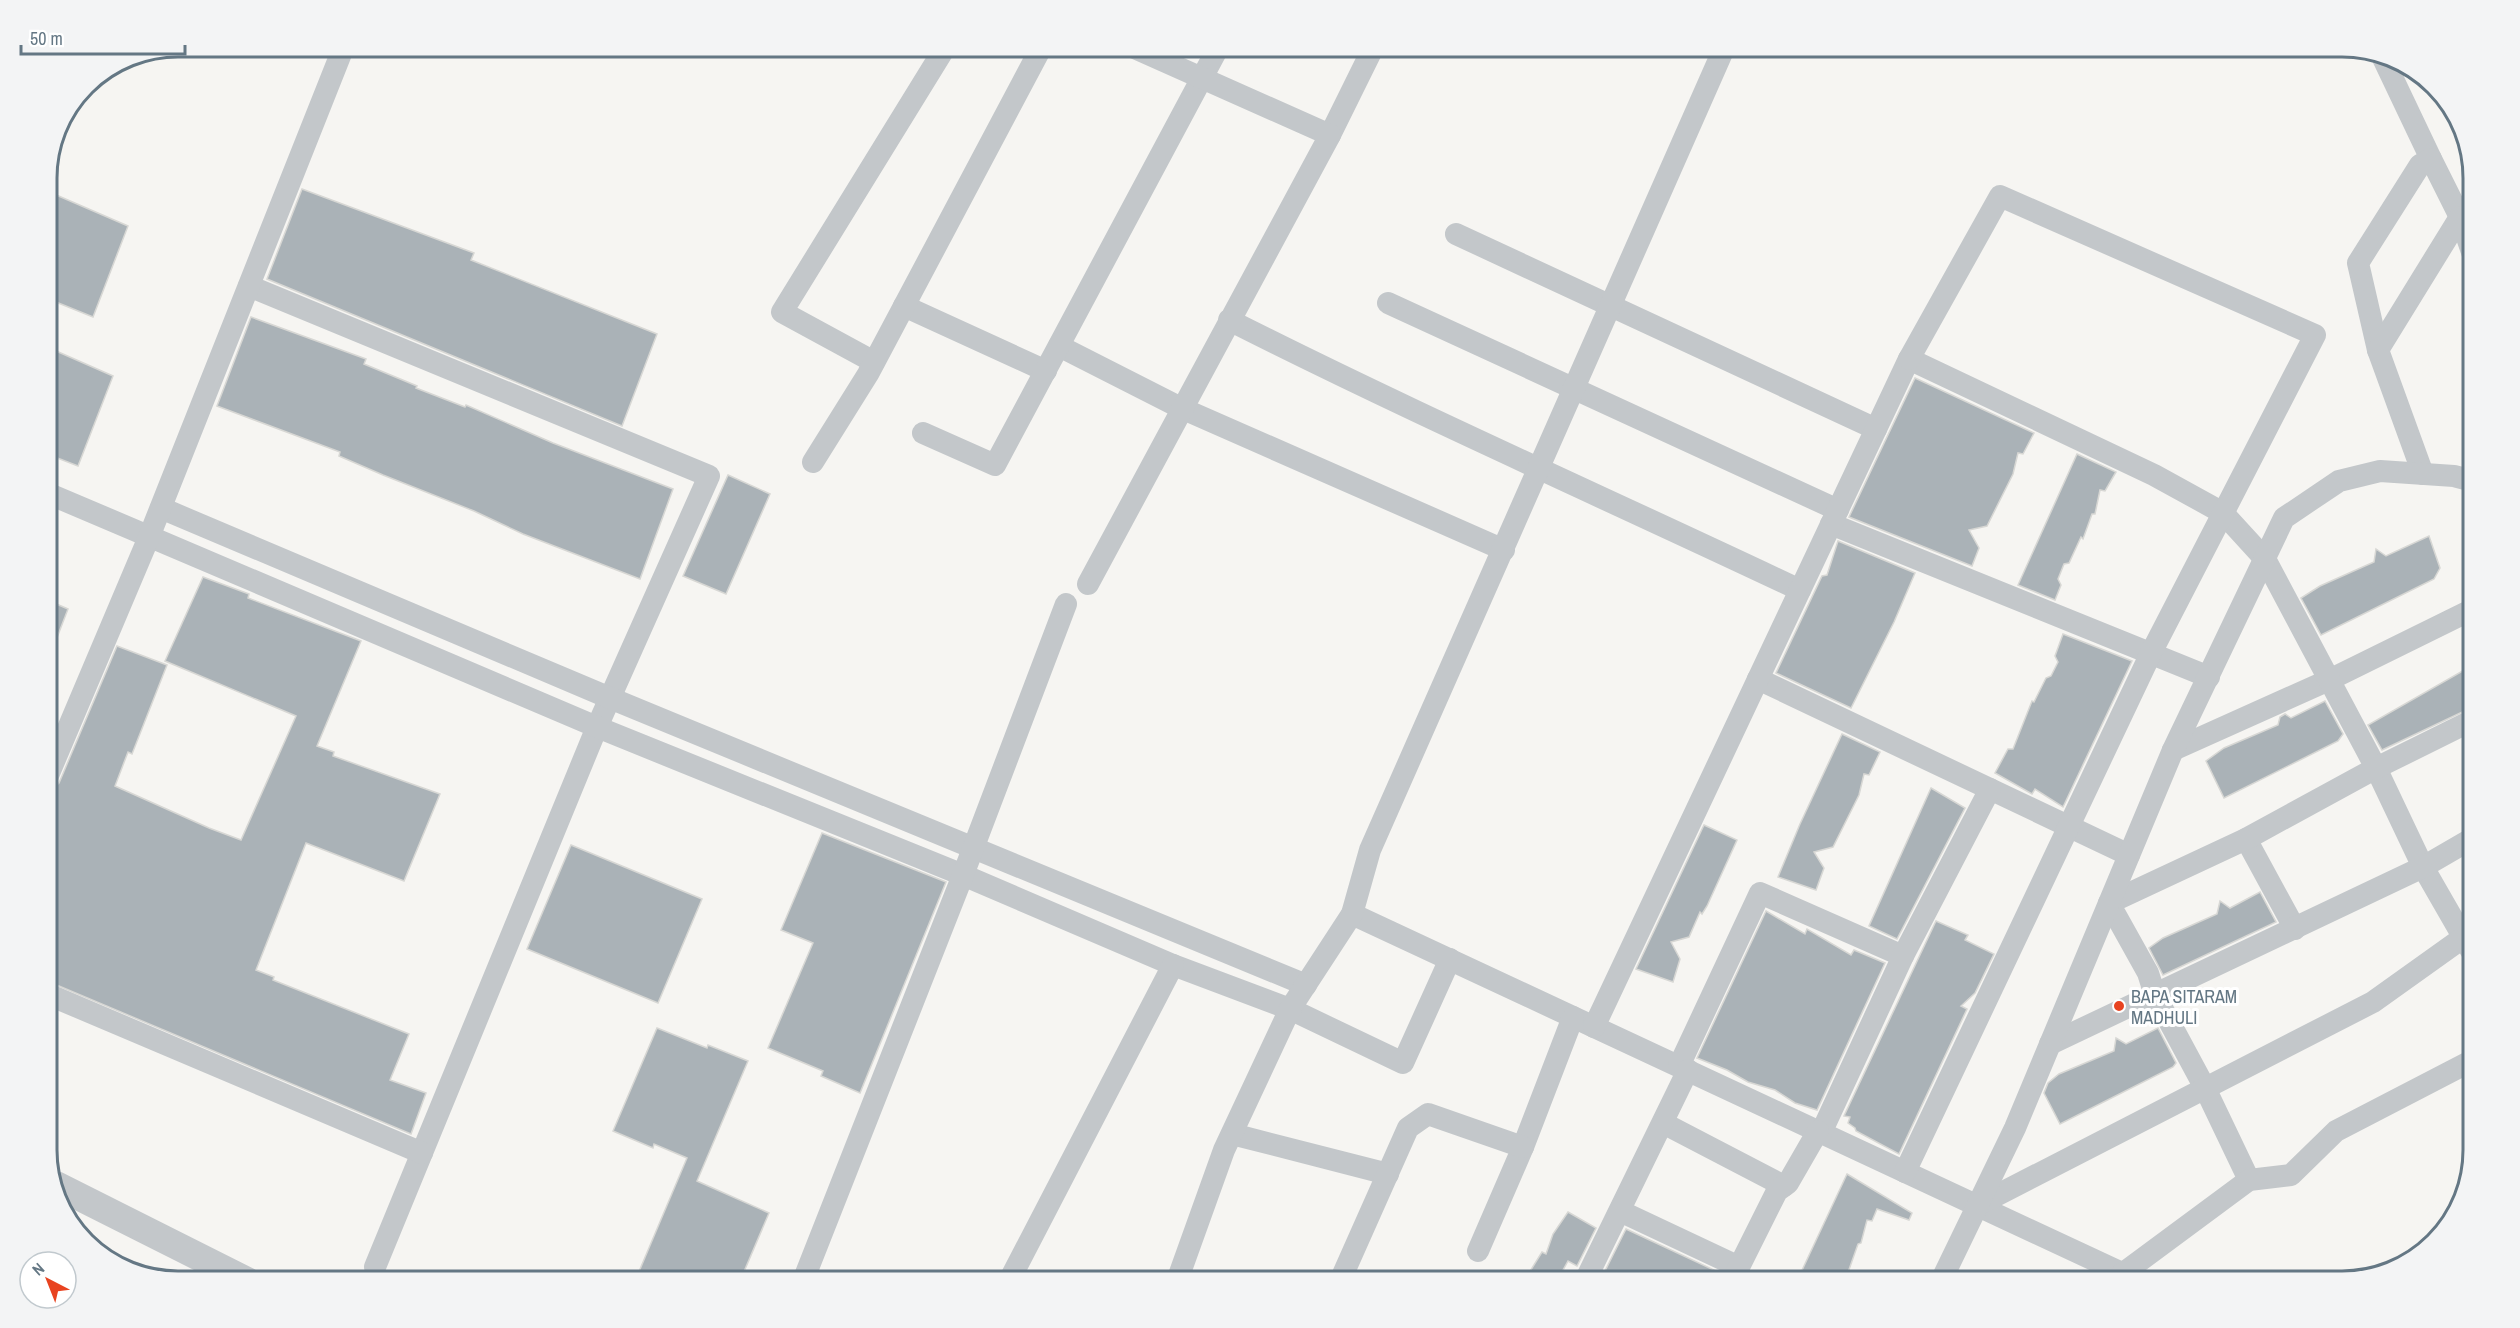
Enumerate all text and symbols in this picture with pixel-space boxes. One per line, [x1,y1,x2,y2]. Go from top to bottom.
scale bar [21,18,184,56]
text: 50 m [30,26,63,51]
place label: BAPA SITARAM MADHULI [2131,984,2237,1030]
marker: BAPA SITARAM MADHULI [2112,999,2126,1013]
north arrow [18,1250,78,1310]
text: N [27,1258,49,1280]

